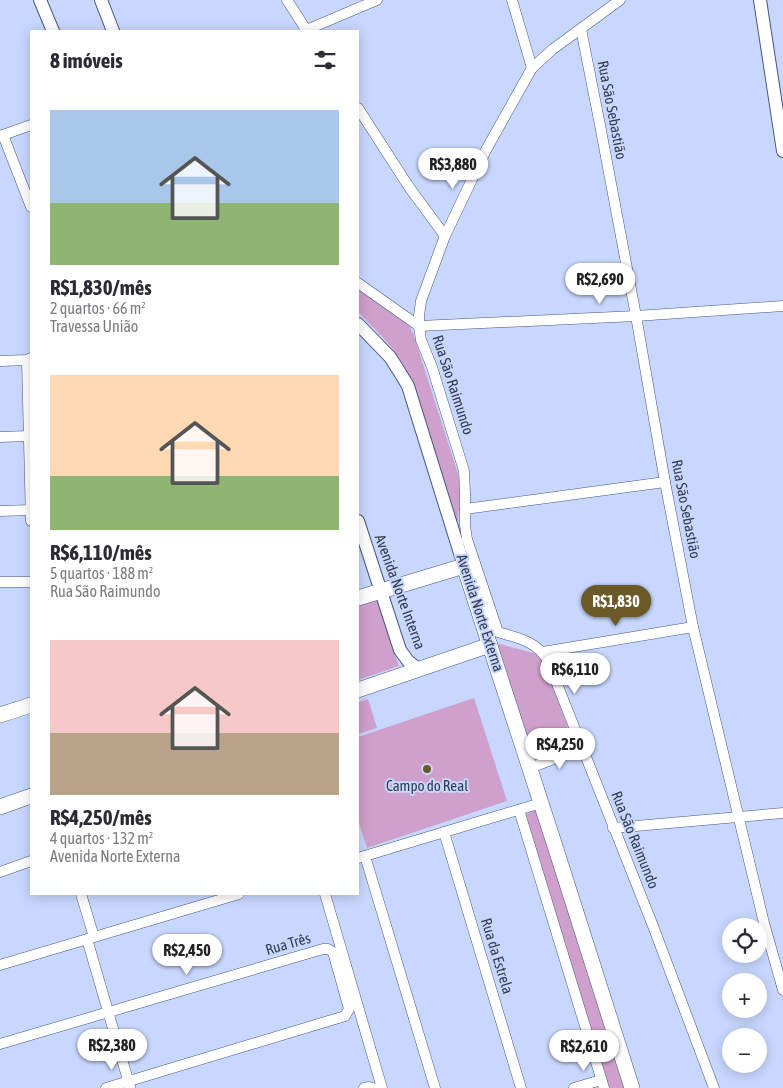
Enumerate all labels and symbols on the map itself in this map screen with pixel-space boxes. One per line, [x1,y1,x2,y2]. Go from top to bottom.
street label: Rua São Sebastião [595,59,630,161]
pin: R$3,880 [407,148,499,190]
pin: R$2,690 [554,262,646,305]
street label: Rua São Raimundo [429,333,478,437]
street label: Rua São Sebastião [669,458,704,560]
street label: Avenida Norte Interna [372,532,429,652]
street label: Avenida Norte Externa [453,552,507,674]
pin: R$1,830 [570,584,662,627]
pin: R$6,110 [529,652,621,695]
pin: R$4,250 [514,728,606,770]
marker: Campo do Real [421,763,433,775]
place label: Campo do Real [386,777,468,794]
street label: Rua São Raimundo [608,789,663,891]
street label: Rua da Estrela [478,916,517,996]
street label: Rua Três [263,929,312,958]
pin: R$2,450 [141,934,233,976]
pin: R$2,380 [66,1028,158,1071]
pin: R$2,610 [538,1030,630,1072]

